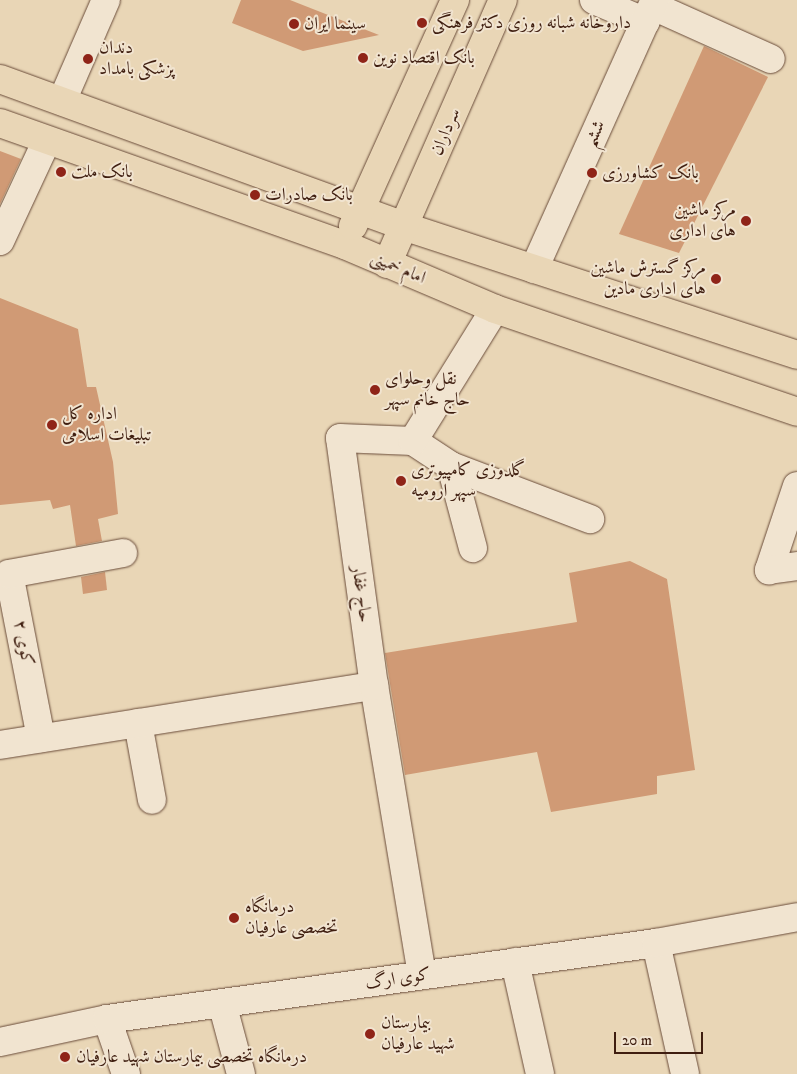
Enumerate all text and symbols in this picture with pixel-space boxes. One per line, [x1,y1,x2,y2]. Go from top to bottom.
place label: داروخانه شبانه روزی دکتر فرهنگی [432,12,631,34]
place label: سینما ایران [304,13,366,35]
marker: داروخانه شبانه روزی دکتر فرهنگی [416,17,428,29]
marker: سینما ایران [288,18,300,30]
place label: دندان‌ پزشکی بامداد [99,38,174,80]
place label: بانک اقتصاد نوین [373,47,475,69]
marker: دندان‌ پزشکی بامداد [81,52,95,66]
marker: بانک اقتصاد نوین [357,52,369,64]
street label: سرداران [426,105,466,159]
street label: ششم [580,117,610,151]
place label: بانک ملت [71,161,133,183]
place label: بانک کشاورزی [602,162,699,184]
marker: بانک ملت [55,166,67,178]
marker: بانک کشاورزی [586,167,598,179]
place label: بانک صادرات [265,184,353,206]
marker: بانک صادرات [249,189,261,201]
place label: مرکز ماشین هاى ادارى [669,200,736,242]
marker: مرکز ماشین هاى ادارى [740,215,752,227]
street label: امام خمینی [367,247,429,289]
place label: مرکز گسترش ماشین هاى ادارى مادین [591,258,706,300]
marker: مرکز گسترش ماشین هاى ادارى مادین [710,273,722,285]
place label: نقل وحلوای حاج خانم سپهر [385,369,470,412]
marker: نقل وحلوای حاج خانم سپهر [369,384,381,396]
place label: اداره کل تبلیغات اسلامی [62,404,152,446]
marker: اداره کل تبلیغات اسلامی [46,419,58,431]
place label: گلدوزی کامپیوتری سپهر ارومیه [411,460,526,502]
marker: گلدوزی کامپیوتری سپهر ارومیه [395,475,407,487]
street label: حاج غفار [346,564,376,624]
street label: کوی ۲ [8,618,38,668]
place label: درمانگاه تخصصی عارفیان [245,897,338,940]
marker: درمانگاه تخصصی عارفیان [227,911,241,925]
street label: کوی ارگ [364,964,432,994]
place label: بیمارستان شهید عارفیان [381,1013,455,1056]
scale bar [617,1022,706,1054]
marker: بیمارستان شهید عارفیان [363,1027,377,1041]
text: 20 m [622,1031,652,1050]
place label: درمانگاه تخصصی بیمارستان شهید عارفیان [76,1046,307,1068]
marker: درمانگاه تخصصی بیمارستان شهید عارفیان [58,1050,72,1064]

